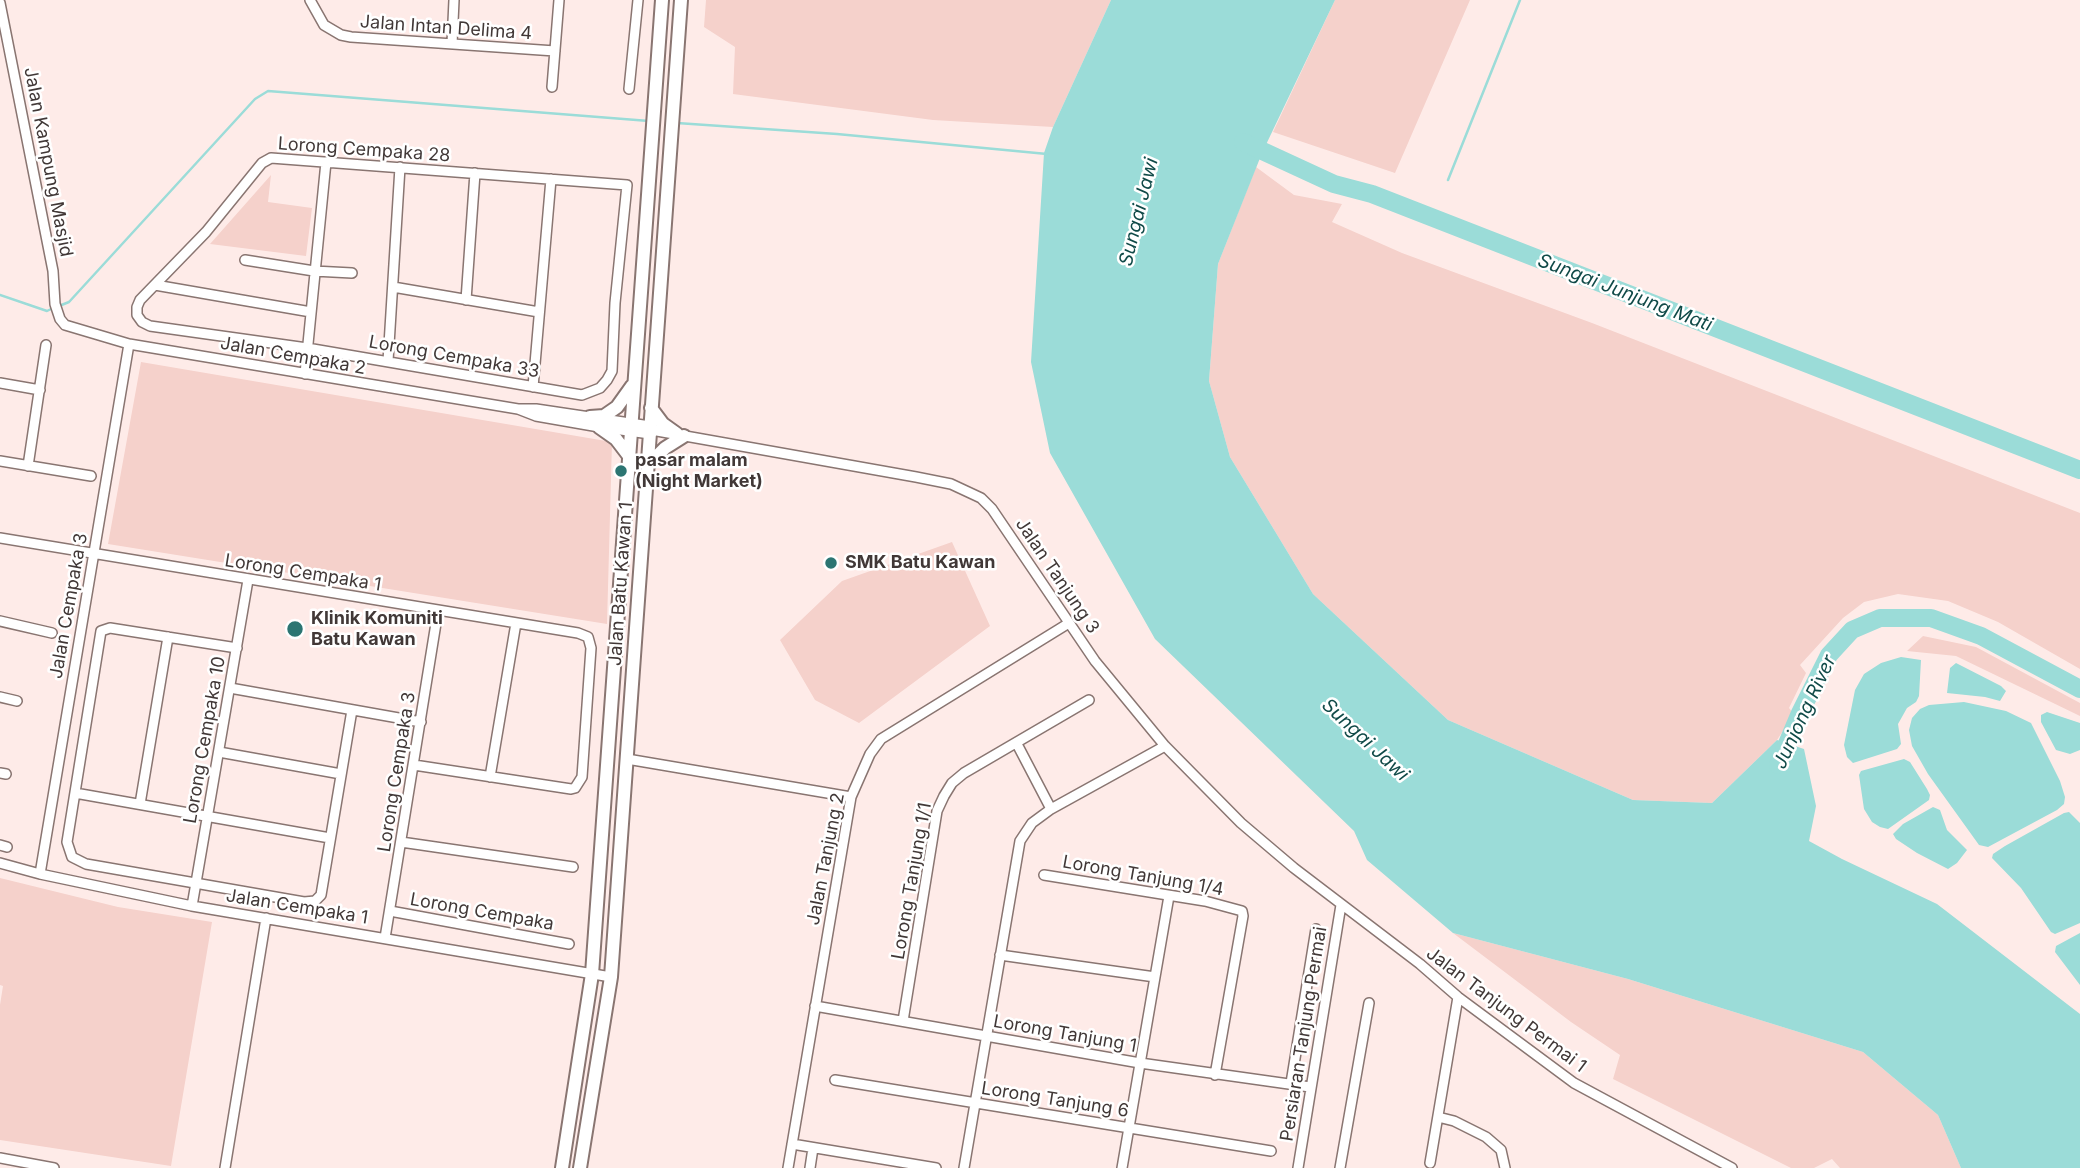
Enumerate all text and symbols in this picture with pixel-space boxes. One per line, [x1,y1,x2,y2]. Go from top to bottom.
street label: Jalan Intan Delima 4 [359,11,533,45]
street label: Jalan Kampung Masjid [19,65,77,259]
street label: Lorong Cempaka 28 [277,133,451,167]
water label: Sungai Jawi [1115,156,1163,268]
water label: Sungai Junjung Mati [1535,249,1715,337]
street label: Lorong Cempaka 33 [367,331,541,383]
street label: Jalan Cempaka 2 [219,333,367,379]
place label: pasar malam (Night Market) [635,450,763,492]
marker: pasar malam (Night Market) [613,463,629,479]
street label: Jalan Batu Kawan 1 [605,501,637,667]
street label: Jalan Tanjung 3 [1010,514,1104,638]
street label: Jalan Cempaka 3 [46,532,92,680]
street label: Lorong Cempaka 1 [223,550,383,596]
place label: SMK Batu Kawan [845,552,995,574]
marker: SMK Batu Kawan [823,555,839,571]
place label: Klinik Komuniti Batu Kawan [311,608,443,650]
marker: Klinik Komuniti Batu Kawan [285,619,305,639]
water label: Junjong River [1769,652,1841,772]
street label: Lorong Cempaka 10 [180,655,230,825]
street label: Lorong Cempaka 3 [374,690,420,854]
water label: Sungai Jawi [1317,694,1413,786]
street label: Jalan Tanjung 2 [803,791,849,927]
street label: Lorong Tanjung 1/1 [888,801,936,961]
street label: Lorong Tanjung 1/4 [1061,851,1225,901]
street label: Jalan Cempaka 1 [224,885,370,929]
street label: Lorong Cempaka [408,889,556,935]
street label: Persiaran Tanjung Permai [1276,925,1332,1143]
street label: Jalan Tanjung Permai 1 [1422,943,1590,1077]
street label: Lorong Tanjung 1 [992,1011,1138,1057]
street label: Lorong Tanjung 6 [980,1078,1130,1122]

